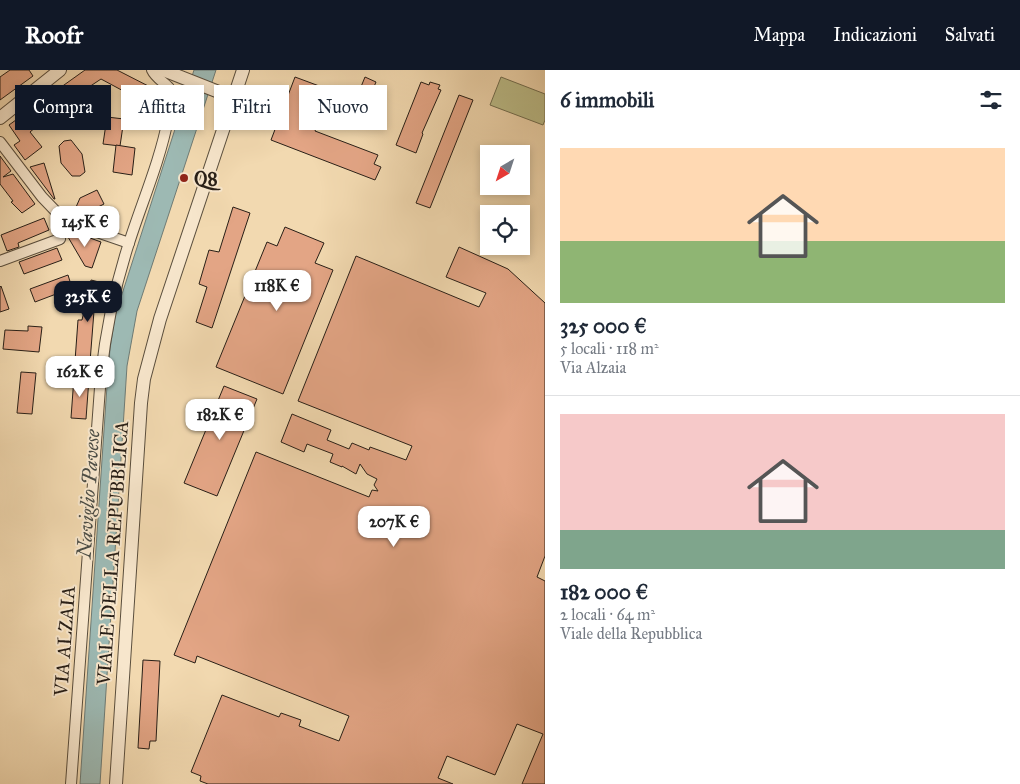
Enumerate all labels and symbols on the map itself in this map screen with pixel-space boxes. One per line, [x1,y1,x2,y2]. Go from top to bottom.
north arrow [480,145,530,195]
place label: Q8 [194,167,221,191]
marker: Q8 [178,172,190,184]
pin: 145K € [44,206,126,248]
pin: 118K € [236,270,318,312]
pin: 325K € [47,280,129,323]
pin: 162K € [39,356,121,398]
pin: 182K € [179,398,261,441]
street label: VIALE DELLA REPUBBLICA [92,420,133,687]
water label: Naviglio Pavese [71,428,105,560]
pin: 207K € [353,506,435,548]
street label: VIA ALZAIA [49,585,80,698]

